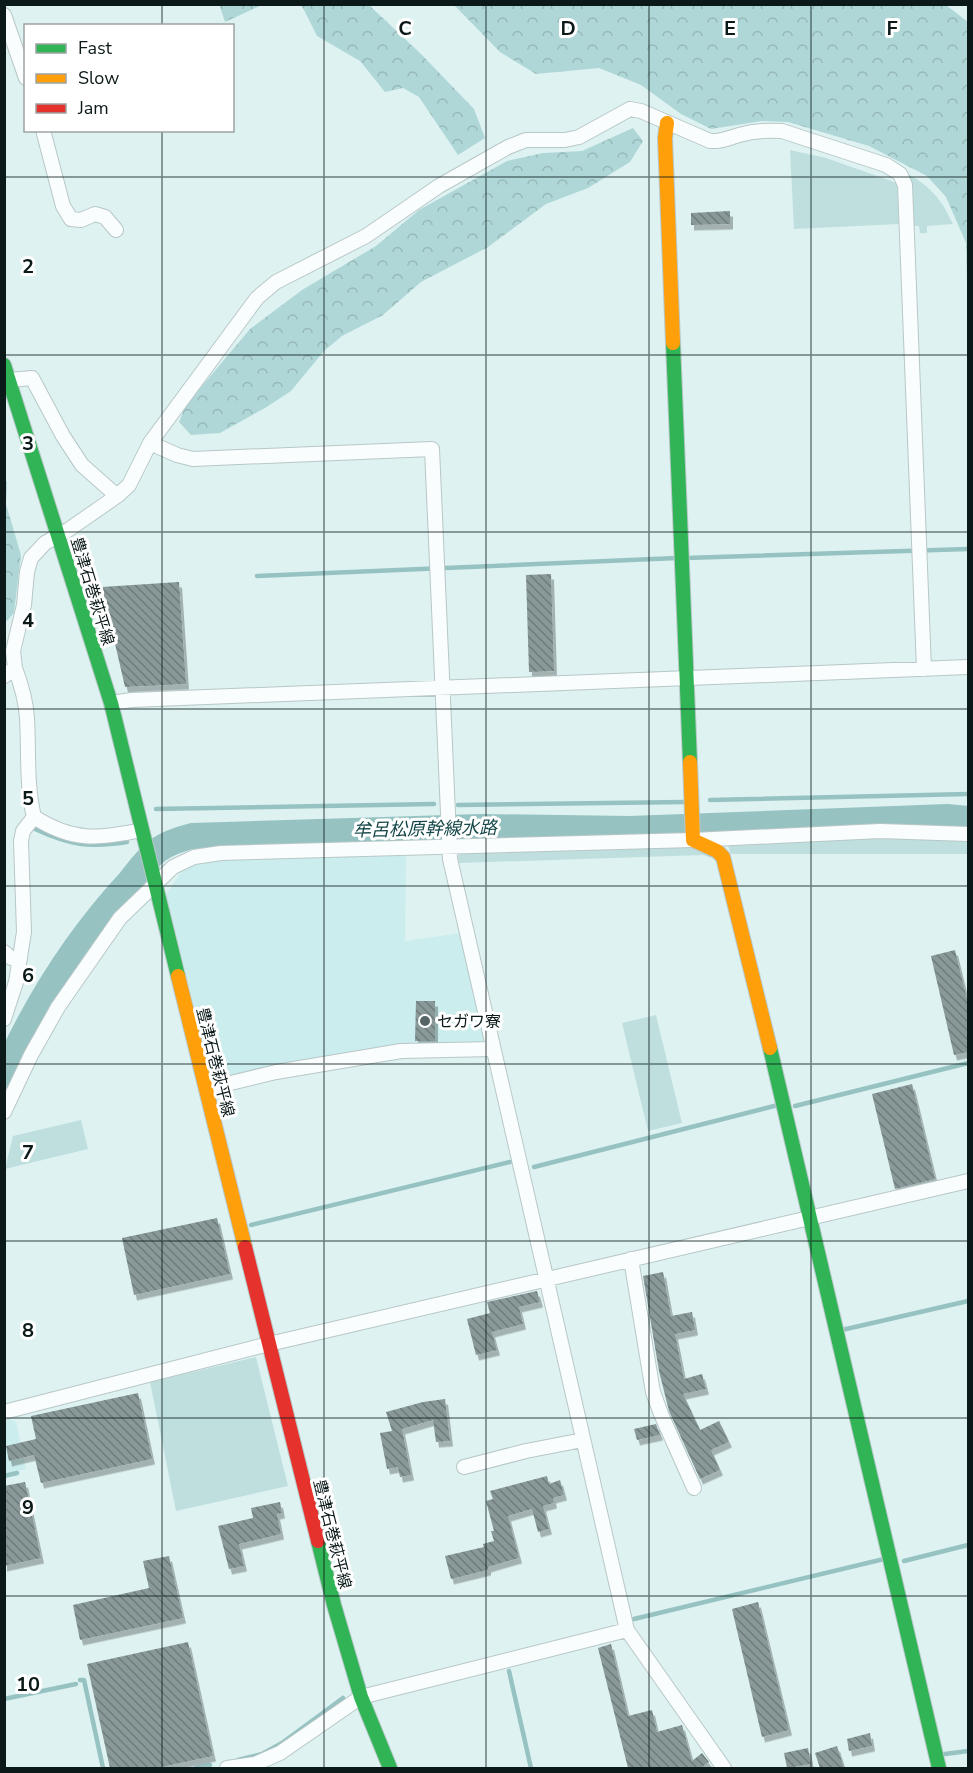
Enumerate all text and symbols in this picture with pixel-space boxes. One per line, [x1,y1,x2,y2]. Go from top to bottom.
text: C [398,15,412,42]
text: D [560,15,576,42]
text: E [724,15,736,42]
text: F [886,15,898,42]
legend [24,24,234,132]
text: Fast [78,36,113,60]
text: Slow [78,66,119,90]
text: Jam [77,96,109,120]
text: 2 [22,253,34,280]
text: 3 [22,430,34,457]
street label: 豊津石巻萩平線 [65,535,119,648]
text: 4 [22,607,34,634]
text: 5 [22,785,34,812]
water label: 牟呂松原幹線水路 [353,816,499,842]
text: 6 [22,962,34,989]
street label: 豊津石巻萩平線 [191,1005,239,1119]
place label: セガワ寮 [437,1011,501,1033]
marker: セガワ寮 [418,1014,432,1028]
text: 7 [22,1139,34,1166]
text: 8 [22,1317,34,1344]
street label: 豊津石巻萩平線 [308,1477,356,1591]
text: 9 [22,1494,34,1521]
text: 10 [16,1671,40,1698]

